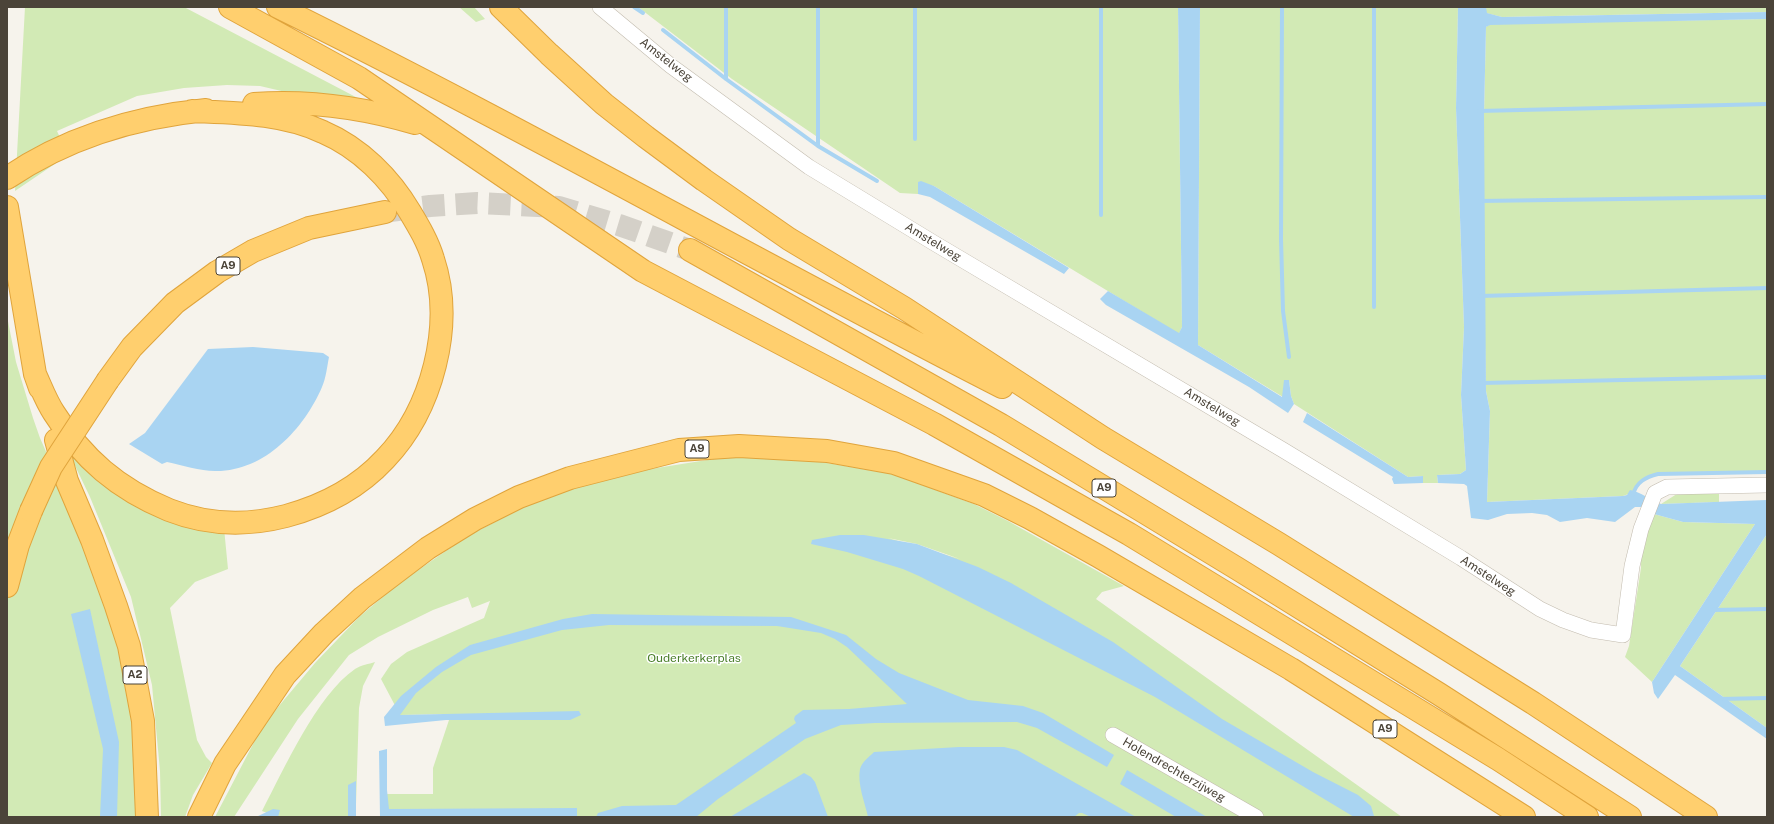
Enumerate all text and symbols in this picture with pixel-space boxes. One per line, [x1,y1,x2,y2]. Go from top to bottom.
street label: Amstelweg [637,35,695,85]
street label: Amstelweg [902,220,964,264]
road number: A9 [216,257,240,275]
street label: Amstelweg [1181,385,1243,429]
road number: A9 [685,440,709,458]
road number: A9 [1092,479,1116,497]
street label: Amstelweg [1458,553,1518,599]
park label: Ouderkerkerplas [647,651,741,665]
road number: A2 [123,666,147,684]
road number: A9 [1373,720,1397,738]
street label: Holendrechterzijweg [1120,735,1228,805]

